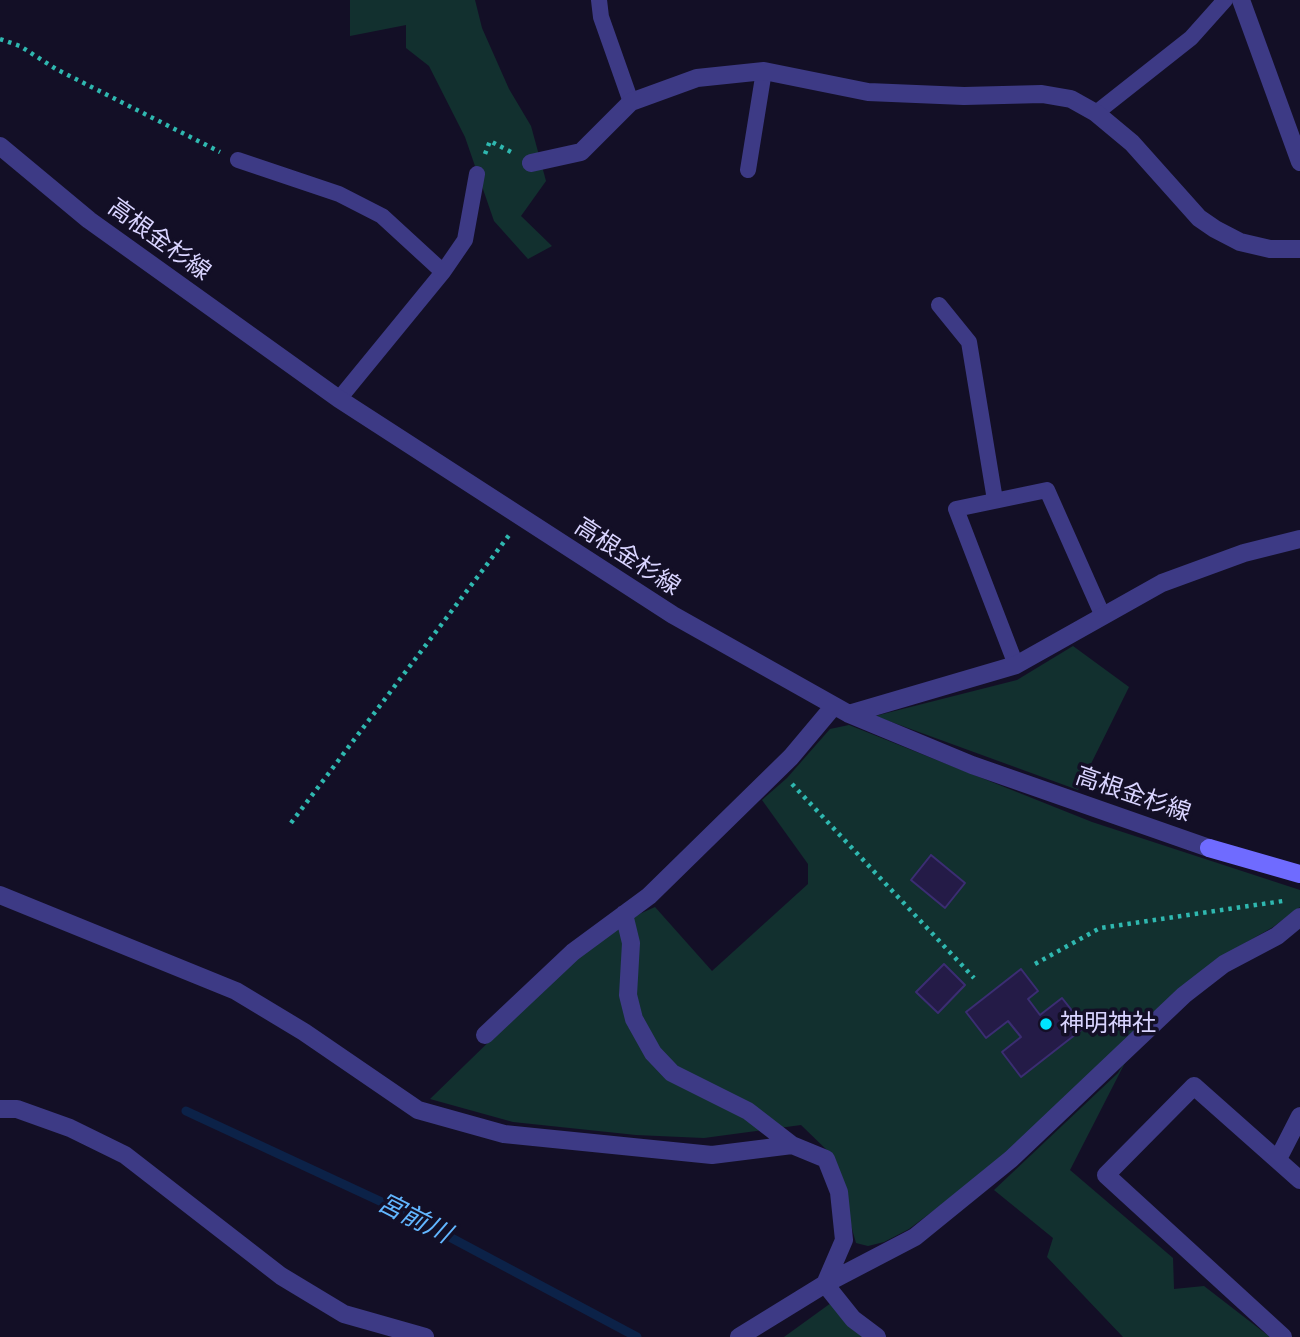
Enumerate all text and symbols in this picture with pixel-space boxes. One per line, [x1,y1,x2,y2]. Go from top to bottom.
street label: 高根金杉線 [102,193,216,287]
street label: 高根金杉線 [569,512,685,602]
street label: 高根金杉線 [1072,762,1194,828]
place label: 神明神社 [1060,1010,1156,1038]
marker: 神明神社 [1038,1016,1054,1032]
water label: 宮前川 [372,1187,456,1251]

